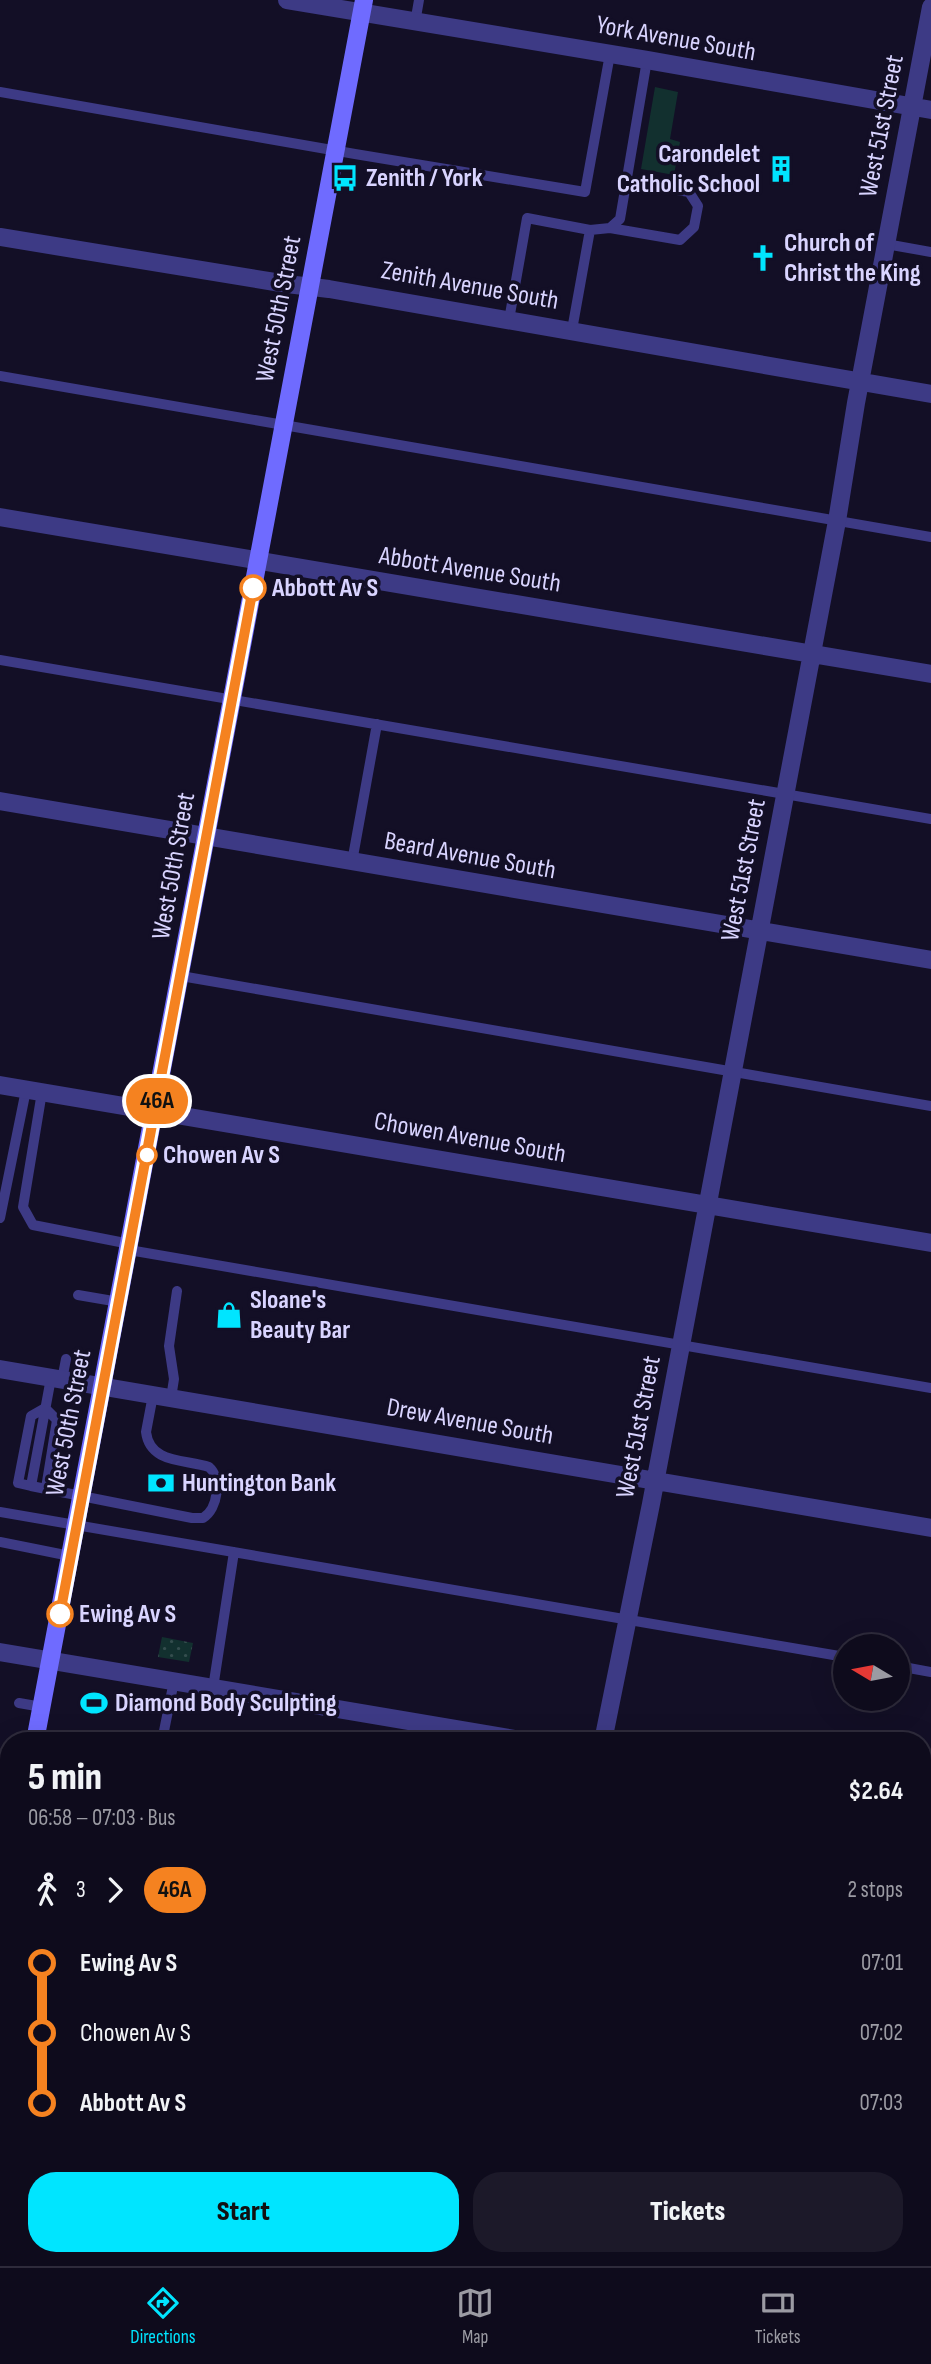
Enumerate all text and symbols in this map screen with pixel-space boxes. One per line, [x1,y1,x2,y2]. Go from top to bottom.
street label: York Avenue South [594,10,758,68]
street label: West 51st Street [853,52,911,200]
place label: Carondelet Catholic School [617,139,760,200]
building icon: Carondelet Catholic School [766,154,796,184]
bus stop icon: Zenith / York [330,163,360,193]
place label: Zenith / York [366,163,483,194]
place label: Church of Christ the King [784,228,921,289]
street label: West 50th Street [250,233,308,385]
church icon: Church of Christ the King [748,243,778,273]
street label: Zenith Avenue South [379,255,561,317]
street label: Abbott Avenue South [376,540,563,600]
place label: Abbott Av S [271,573,378,604]
marker: Abbott Av S [240,575,266,601]
street label: West 50th Street [146,790,202,942]
street label: West 51st Street [715,796,773,944]
street label: Beard Avenue South [382,826,558,886]
line badge: 46A [117,1078,197,1124]
text: 46A [140,1086,174,1115]
street label: Chowen Avenue South [372,1106,568,1170]
place label: Chowen Av S [163,1140,280,1171]
marker: Chowen Av S [137,1145,157,1165]
place label: Sloane's Beauty Bar [250,1285,350,1346]
shop icon: Sloane's Beauty Bar [214,1300,244,1330]
street label: West 50th Street [40,1347,98,1499]
street label: West 51st Street [610,1353,668,1501]
street label: Drew Avenue South [384,1392,556,1452]
bank icon: Huntington Bank [146,1468,176,1498]
place label: Huntington Bank [182,1468,336,1499]
place label: Ewing Av S [79,1599,176,1630]
marker: Ewing Av S [47,1601,73,1627]
north arrow [833,1634,910,1712]
map controls [833,1634,910,1711]
sports icon: Diamond Body Sculpting [79,1688,109,1718]
place label: Diamond Body Sculpting [115,1688,337,1719]
text: 5 min [28,1755,102,1800]
text: $2.64 [848,1776,903,1807]
text: 06:58 – 07:03 · Bus [28,1804,176,1832]
icon: walk [28,1871,66,1909]
icon: forward [96,1871,134,1909]
text: 46A [158,1875,192,1904]
text: 3 [76,1876,86,1904]
text: 2 stops [847,1876,903,1904]
text: Ewing Av S [80,1948,177,1979]
text: 07:01 [861,1949,903,1977]
text: Chowen Av S [80,2018,191,2049]
text: 07:02 [860,2019,903,2047]
text: Abbott Av S [80,2088,186,2119]
text: 07:03 [860,2089,903,2117]
button: Start [28,2172,459,2252]
button: Tickets [473,2172,903,2252]
tab: Directions [130,2284,196,2349]
tab: Map [456,2284,494,2349]
tab: Tickets [755,2284,801,2349]

